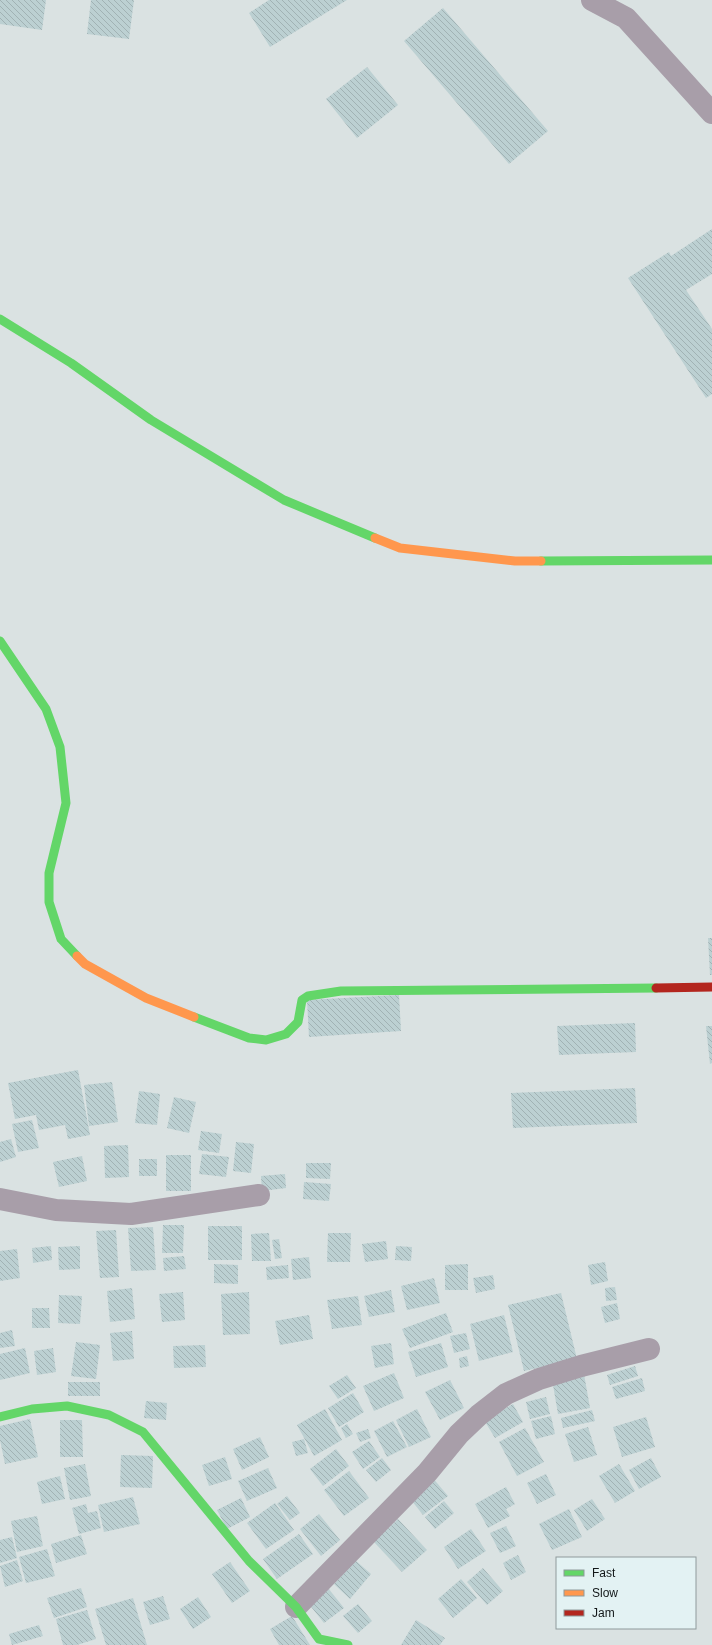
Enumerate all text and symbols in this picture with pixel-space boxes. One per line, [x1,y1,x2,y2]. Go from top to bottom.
legend [556,1557,696,1629]
text: Fast [592,1566,616,1580]
text: Slow [592,1586,618,1600]
text: Jam [592,1606,615,1620]

